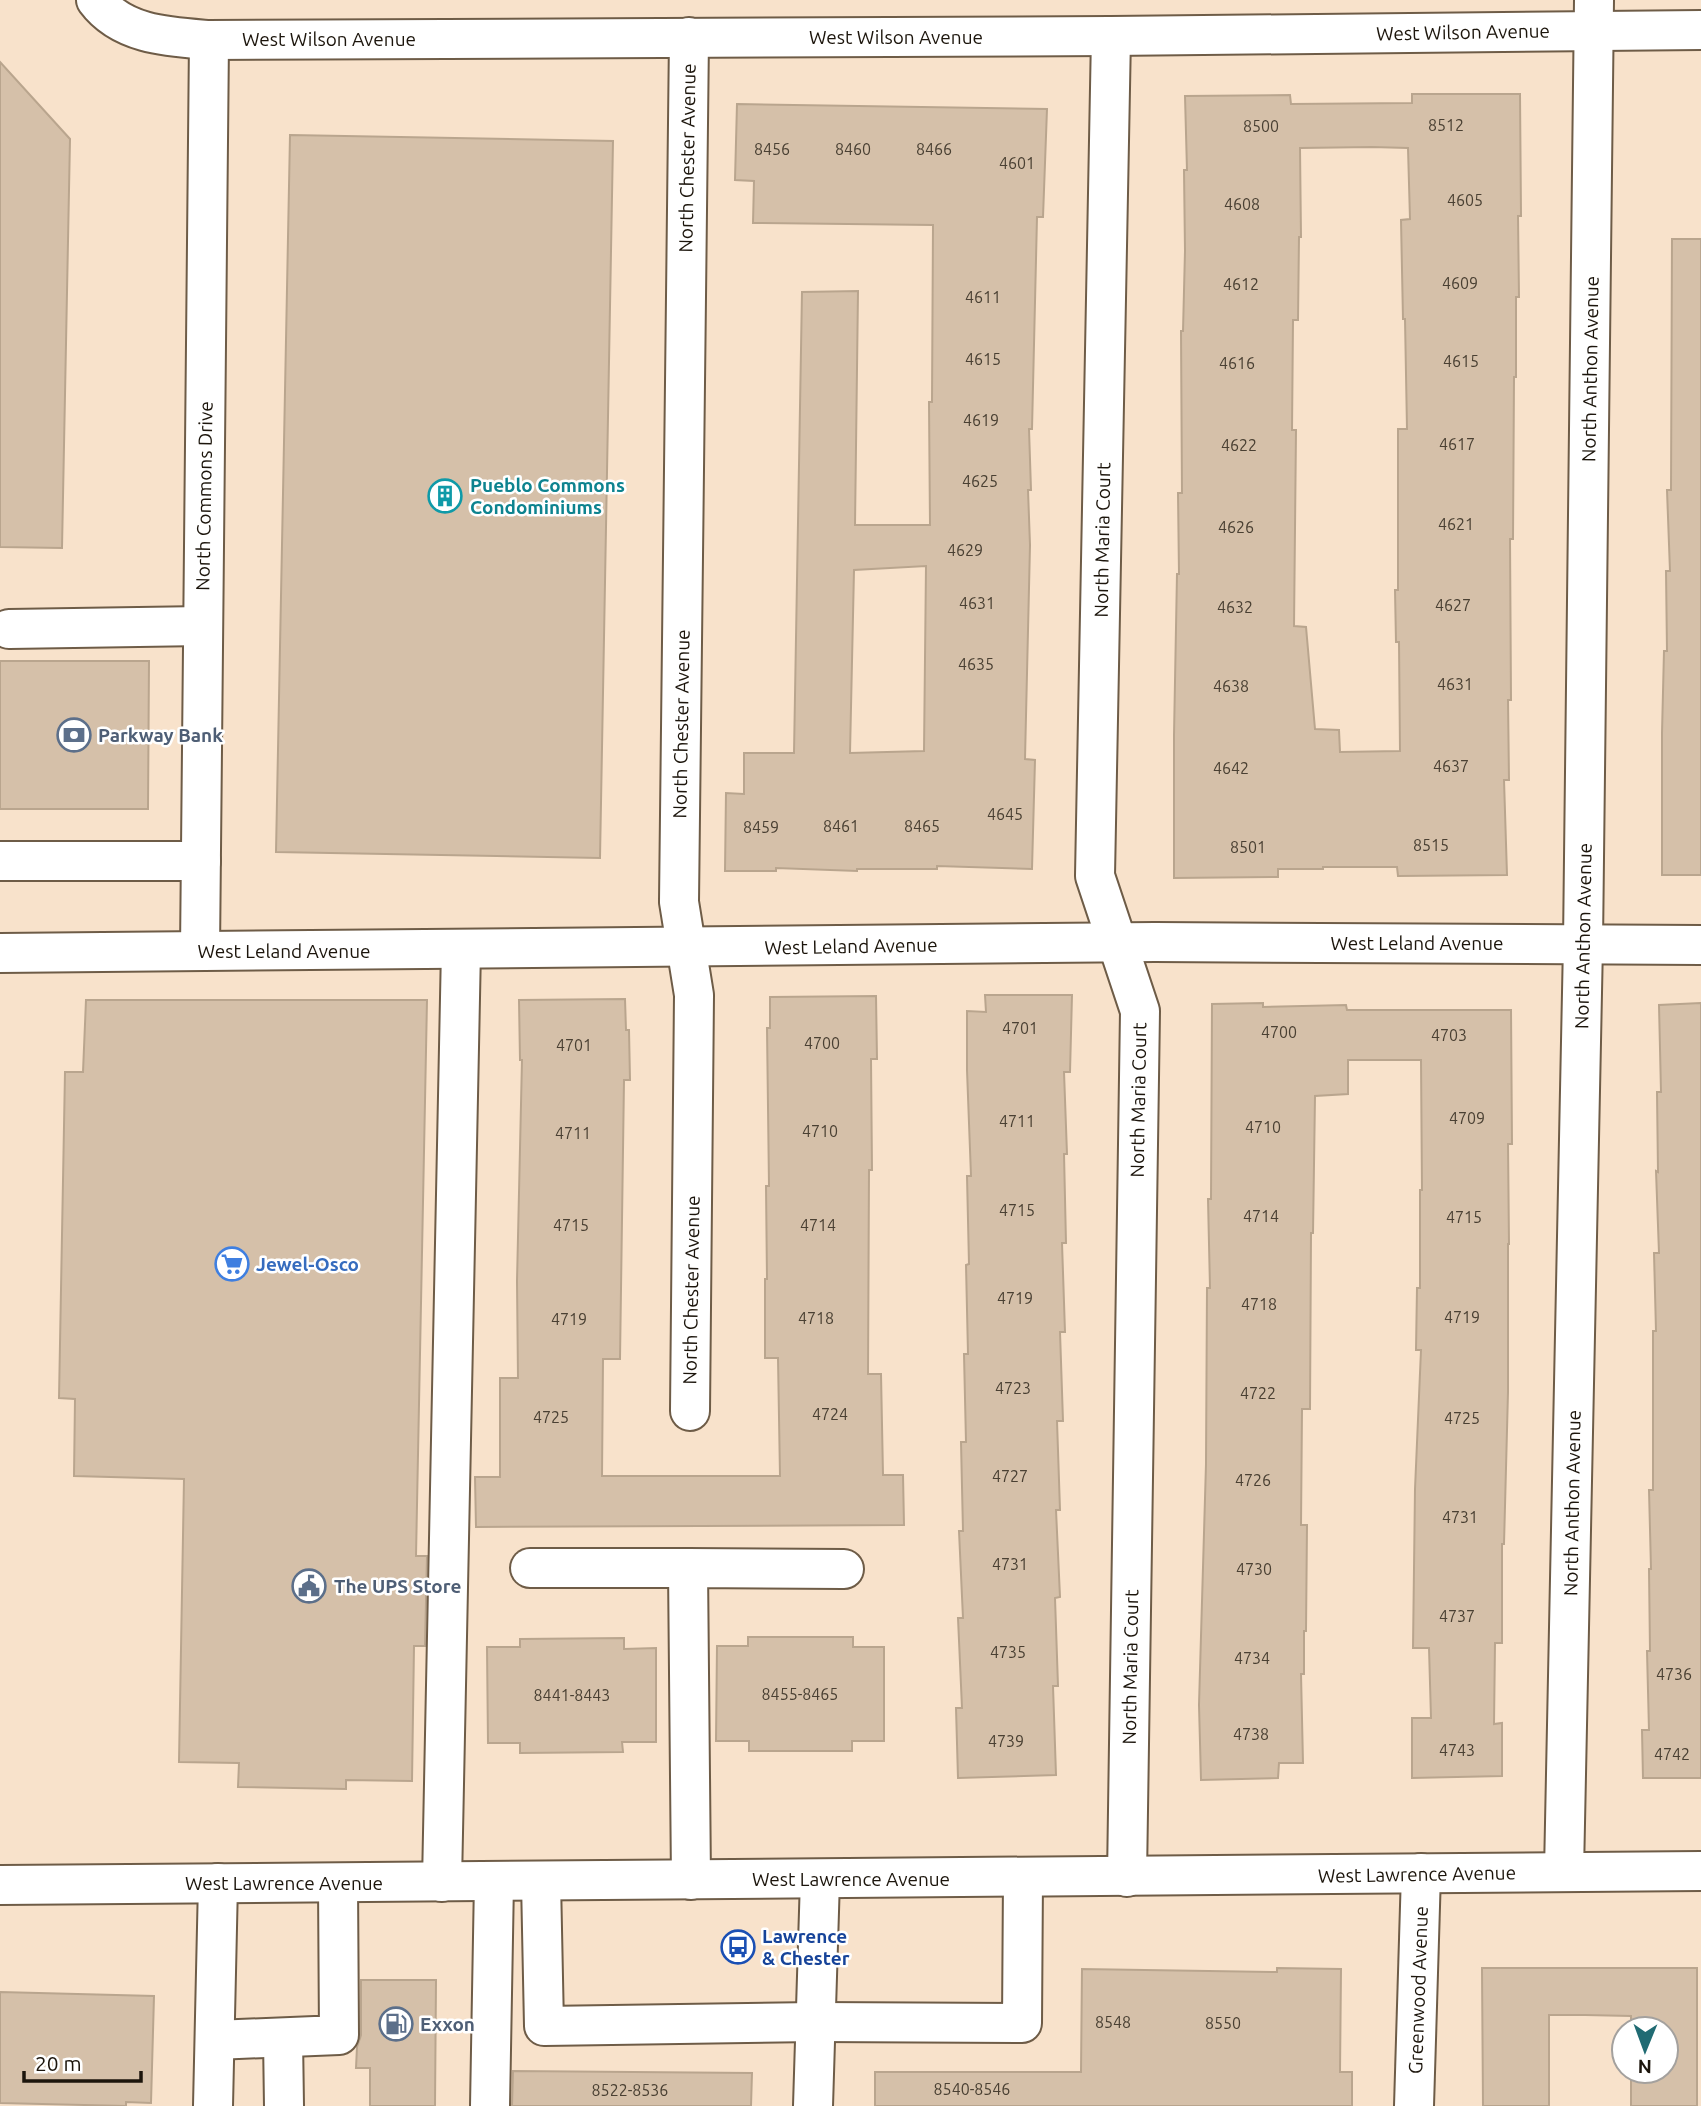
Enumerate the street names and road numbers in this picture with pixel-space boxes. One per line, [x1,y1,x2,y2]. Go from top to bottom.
street label: West Wilson Avenue [1376,19,1550,45]
street label: West Wilson Avenue [809,26,983,48]
street label: West Wilson Avenue [242,28,416,50]
street label: North Chester Avenue [674,63,700,253]
street label: North Anthon Avenue [1577,276,1603,462]
street label: North Commons Drive [191,401,217,591]
street label: North Maria Court [1090,462,1114,618]
street label: North Chester Avenue [668,629,694,819]
street label: North Anthon Avenue [1570,843,1596,1029]
street label: West Leland Avenue [1330,932,1504,954]
street label: West Leland Avenue [764,933,938,959]
street label: West Leland Avenue [197,940,371,962]
street label: North Maria Court [1126,1022,1150,1178]
street label: North Chester Avenue [678,1195,704,1385]
street label: North Anthon Avenue [1559,1410,1585,1596]
street label: North Maria Court [1118,1589,1142,1745]
street label: West Lawrence Avenue [1318,1861,1516,1887]
street label: West Lawrence Avenue [752,1868,950,1890]
street label: West Lawrence Avenue [185,1872,383,1894]
street label: Greenwood Avenue [1404,1906,1432,2074]

